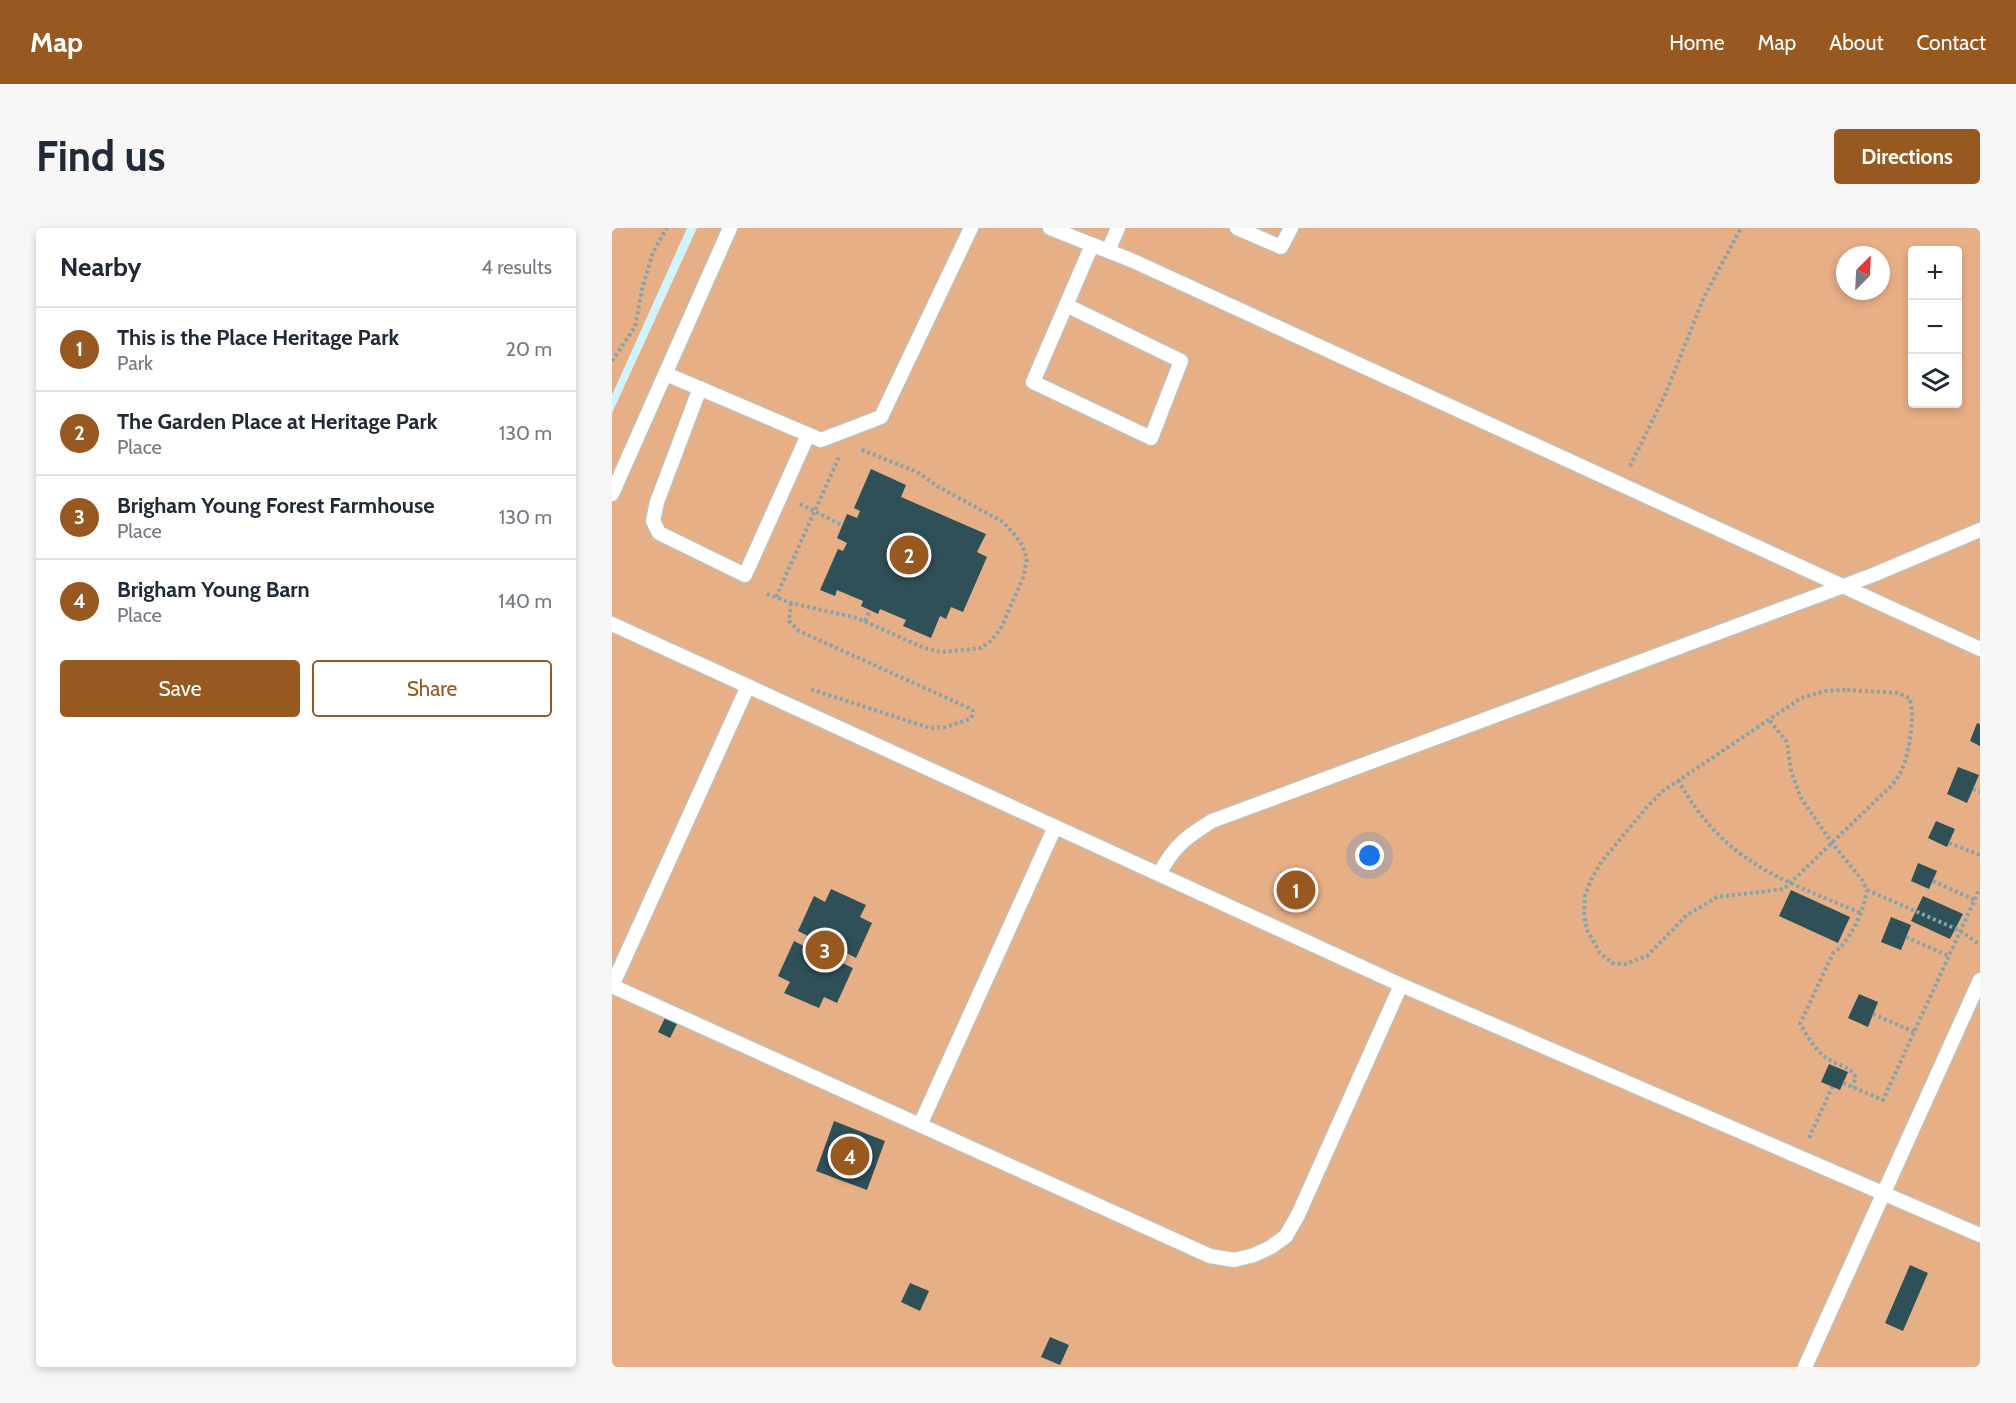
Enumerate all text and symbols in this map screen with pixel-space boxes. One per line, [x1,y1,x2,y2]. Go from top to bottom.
text: Map [30,25,83,59]
text: Home [1669,30,1725,55]
text: Map [1758,30,1796,55]
text: About [1829,30,1883,55]
text: Contact [1916,30,1986,55]
button: Directions [1834,129,1980,184]
text: Find us [36,130,165,182]
north arrow [1836,246,1890,300]
map controls [1908,246,1962,408]
button: + [1908,246,1962,300]
text: Nearby [60,251,141,283]
text: 4 results [481,255,552,279]
button: − [1908,300,1962,354]
text: This is the Place Heritage Park [117,324,399,351]
text: 1 [76,337,83,361]
text: 20 m [506,337,552,361]
text: Park [117,351,153,375]
button: layers [1908,354,1962,408]
text: The Garden Place at Heritage Park [117,408,437,435]
text: 2 [74,421,85,445]
text: 130 m [499,421,552,445]
text: Place [117,435,162,459]
text: Brigham Young Forest Farmhouse [117,492,435,519]
text: 3 [74,505,85,529]
text: 130 m [499,505,552,529]
text: Place [117,519,162,543]
pin: 2 [890,532,928,578]
text: Brigham Young Barn [117,576,310,603]
text: 4 [73,589,86,613]
text: 140 m [498,589,552,613]
text: Place [117,603,162,627]
button: Save [60,660,300,717]
button: Share [312,660,552,717]
your location [1355,841,1384,870]
pin: 1 [1276,868,1316,912]
pin: 3 [806,928,844,972]
pin: 4 [830,1134,870,1178]

